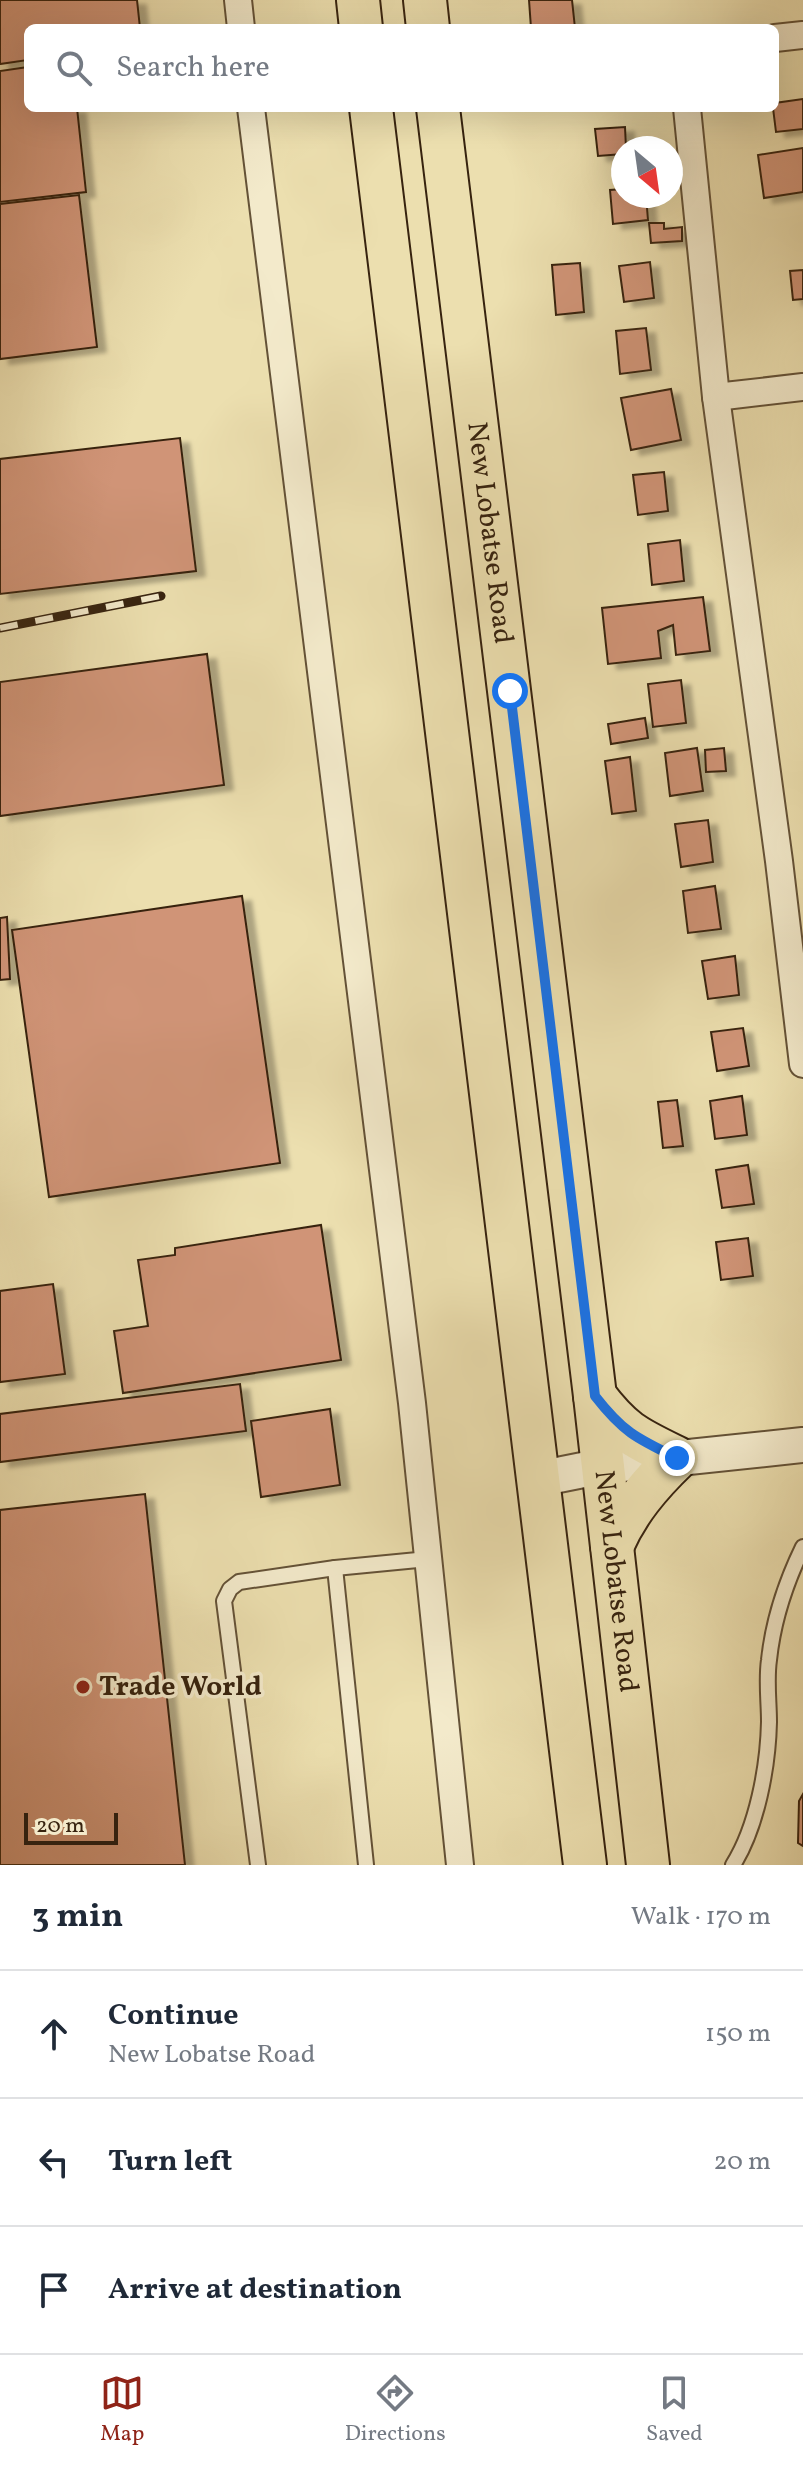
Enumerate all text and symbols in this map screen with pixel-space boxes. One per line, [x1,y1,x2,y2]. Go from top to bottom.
search box [24,24,779,112]
icon: search [52,46,96,90]
text: Search here [116,47,270,89]
north arrow [611,136,683,208]
street label: New Lobatse Road [457,420,523,646]
route start [492,673,528,709]
route end [659,1440,695,1476]
street label: New Lobatse Road [584,1468,648,1694]
place label: Trade World [99,1668,262,1707]
marker: Trade World [74,1678,92,1696]
scale bar [24,1809,118,1845]
text: 20 m [36,1811,85,1842]
text: 3 min [32,1894,123,1941]
text: Walk · 170 m [631,1899,771,1935]
text: Continue [108,1995,239,2037]
icon: ahead [32,2012,76,2056]
text: 150 m [705,2016,771,2052]
text: New Lobatse Road [108,2037,315,2073]
icon: left [32,2140,76,2184]
text: Turn left [108,2141,232,2183]
text: 20 m [713,2144,771,2180]
icon: arrive [32,2268,76,2312]
text: Arrive at destination [108,2269,402,2311]
tab: Map [100,2371,144,2450]
tab: Directions [345,2371,446,2450]
tab: Saved [646,2371,703,2450]

